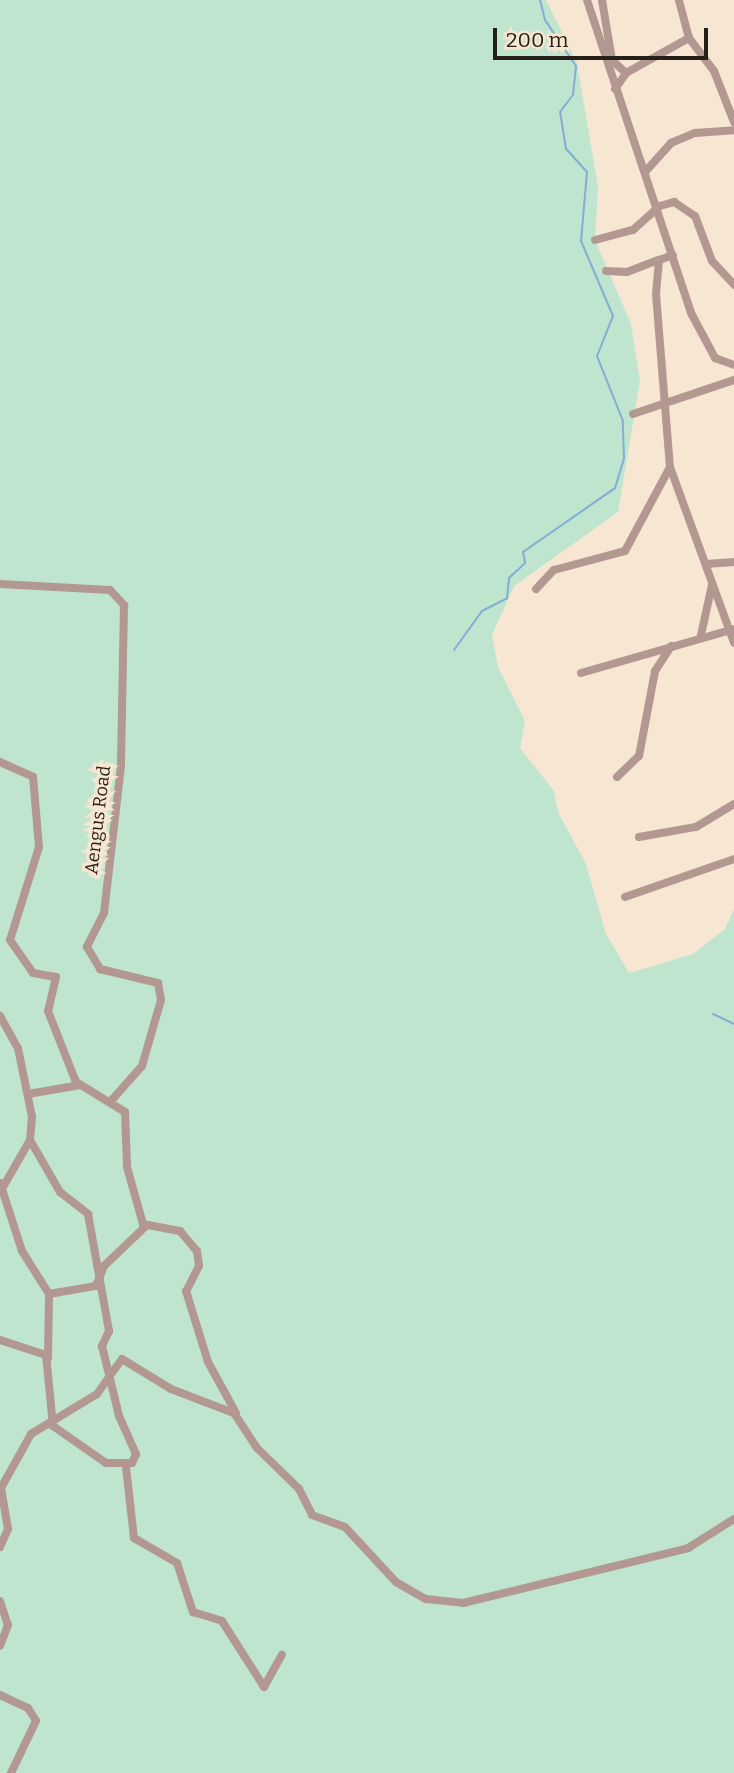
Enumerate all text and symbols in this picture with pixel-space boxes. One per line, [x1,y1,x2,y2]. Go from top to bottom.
scale bar [496,14,711,58]
text: 200 m [506,27,569,53]
street label: Aengus Road [81,764,115,876]

